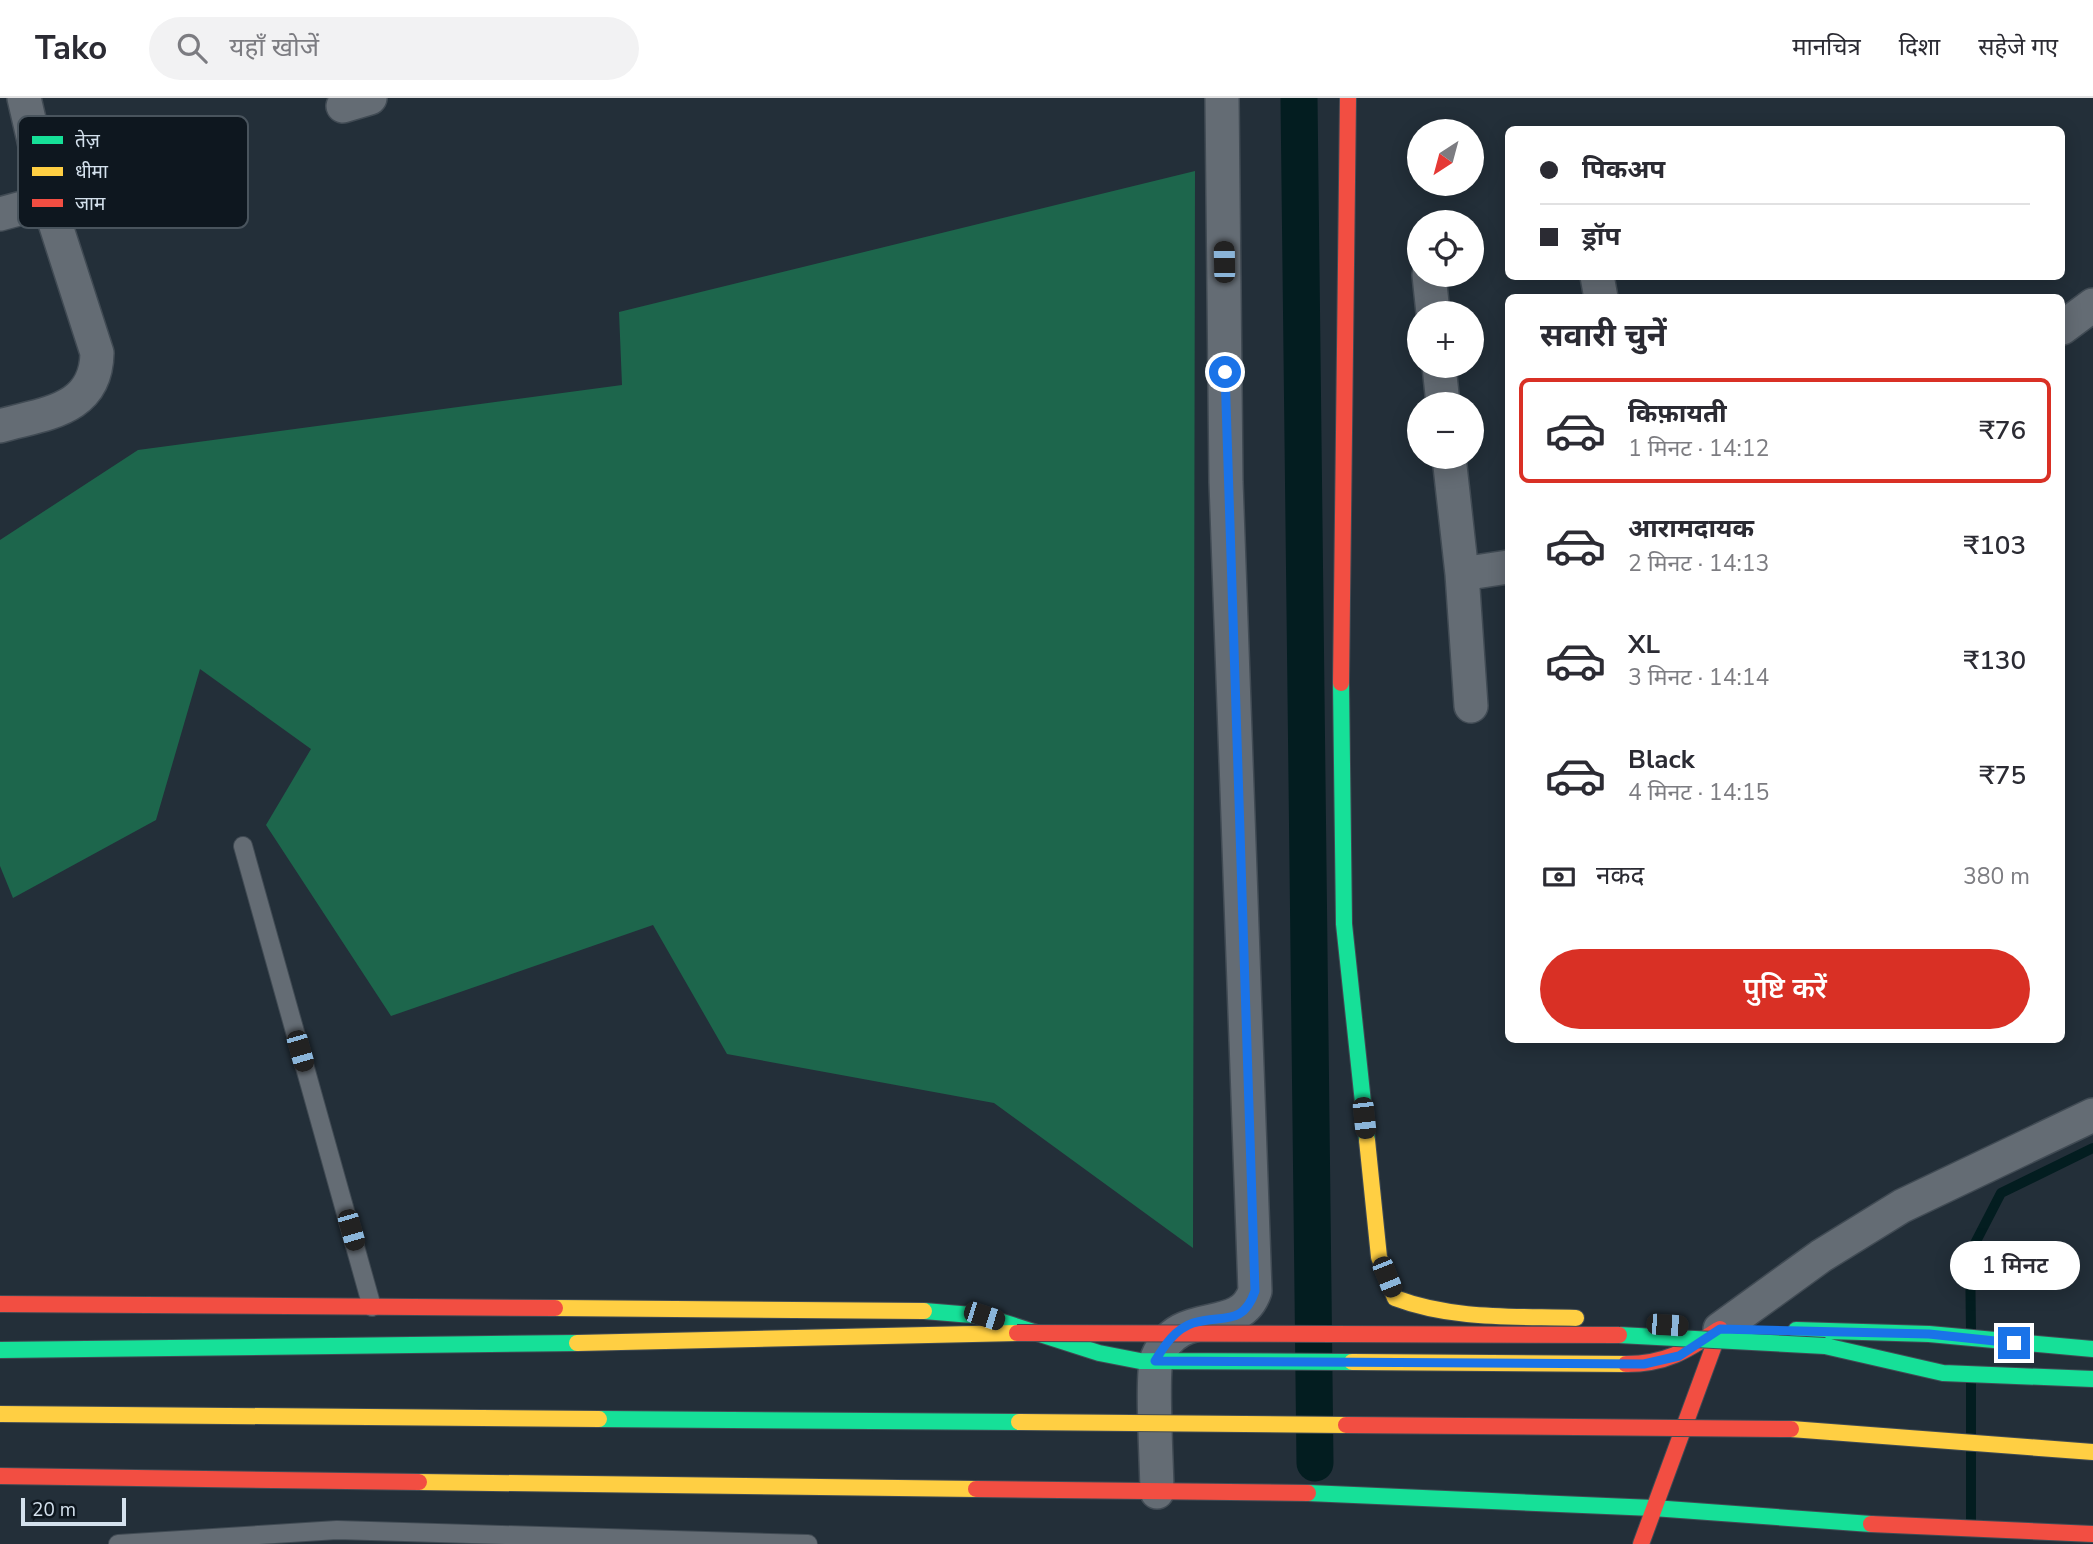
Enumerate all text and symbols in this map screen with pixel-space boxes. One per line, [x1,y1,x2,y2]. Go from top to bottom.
search box [149,17,639,80]
text: Tako [35,26,107,71]
icon: search [173,29,211,67]
text: यहाँ खोजें [229,30,319,65]
text: मानचित्र [1792,31,1861,63]
text: दिशा [1899,31,1940,63]
text: सहेजे गए [1978,31,2058,63]
legend [18,116,248,228]
north arrow [1407,119,1484,196]
map controls [1407,119,1484,469]
text: तेज़ [75,128,101,154]
text: पिकअप [1582,152,1665,187]
text: धीमा [75,159,109,185]
text: जाम [75,191,106,217]
button: locate [1407,210,1484,287]
text: ड्रॉप [1582,219,1620,254]
car [1214,241,1235,283]
button: + [1407,301,1484,378]
text: सवारी चुनें [1540,314,1666,357]
route start [1209,356,1241,388]
button: − [1407,392,1484,469]
text: किफ़ायती [1628,396,1727,431]
icon: car [1544,399,1607,462]
text: ₹76 [1979,413,2026,448]
text: 1 मिनट · 14:12 [1628,433,1769,464]
text: आरामदायक [1628,511,1754,546]
icon: car [1544,514,1607,577]
text: ₹103 [1964,528,2026,563]
text: 2 मिनट · 14:13 [1628,548,1769,579]
text: XL [1628,627,1660,662]
icon: car [1544,629,1607,692]
text: ₹130 [1964,643,2026,678]
text: 3 मिनट · 14:14 [1628,662,1769,693]
text: Black [1628,742,1695,777]
icon: car [1544,744,1607,807]
text: ₹75 [1979,758,2026,793]
text: 4 मिनट · 14:15 [1628,777,1769,808]
icon: cash [1540,858,1578,896]
text: नकद [1596,858,1644,893]
text: 380 m [1963,861,2030,892]
button: पुष्टि करें [1540,949,2030,1029]
car [285,1028,316,1074]
car [1352,1096,1377,1140]
car [336,1207,367,1253]
callout: 1 मिनट [1949,1242,2079,1290]
text: 1 मिनट [1982,1250,2048,1281]
car [1370,1254,1405,1300]
car [961,1300,1008,1332]
car [1646,1313,1689,1337]
route end [1998,1327,2030,1359]
scale bar [21,1495,126,1527]
text: 20 m [32,1497,76,1523]

